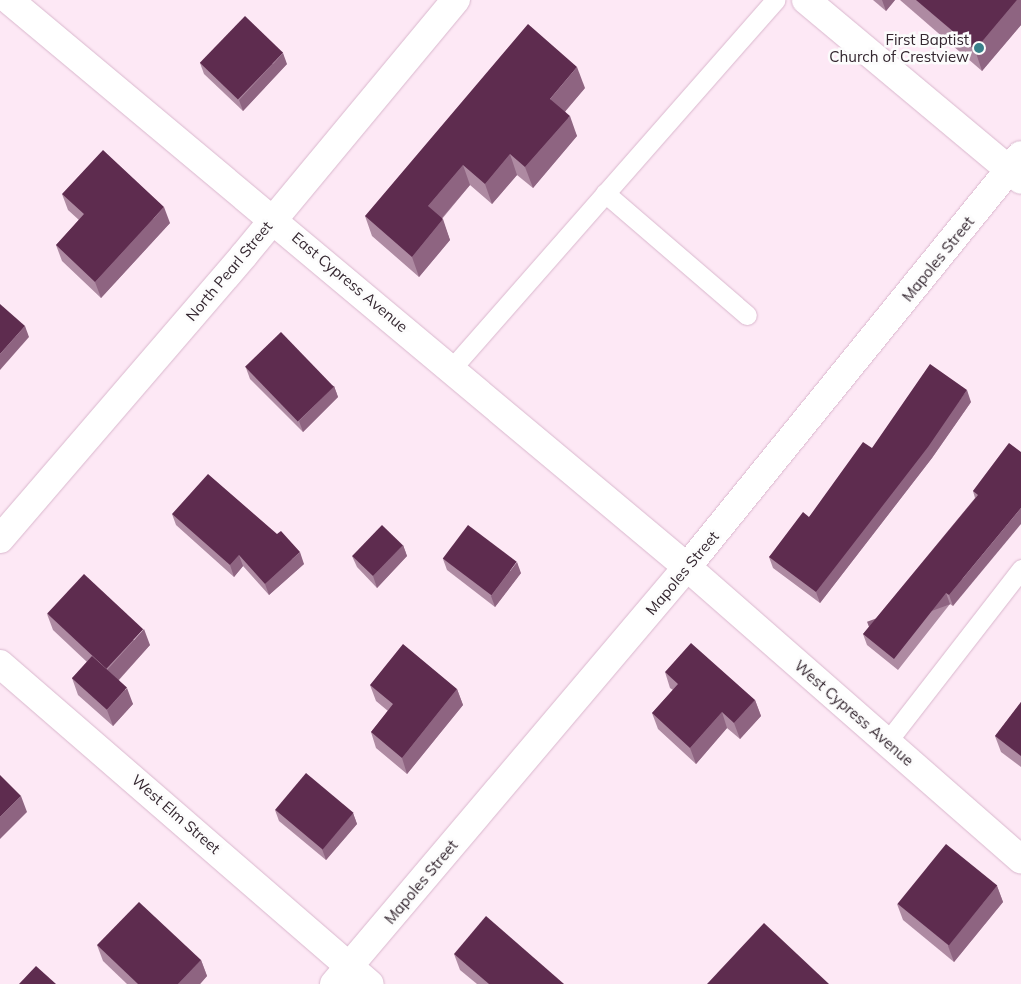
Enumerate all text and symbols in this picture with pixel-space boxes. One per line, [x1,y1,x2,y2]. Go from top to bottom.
place label: First Baptist Church of Crestview [829,30,969,65]
marker: First Baptist Church of Crestview [973,42,985,54]
street label: Mapoles Street [898,213,978,305]
street label: North Pearl Street [182,218,276,324]
street label: East Cypress Avenue [288,228,412,336]
street label: Mapoles Street [642,527,722,619]
street label: West Cypress Avenue [791,656,917,770]
street label: West Elm Street [128,771,224,857]
street label: Mapoles Street [381,836,461,928]

